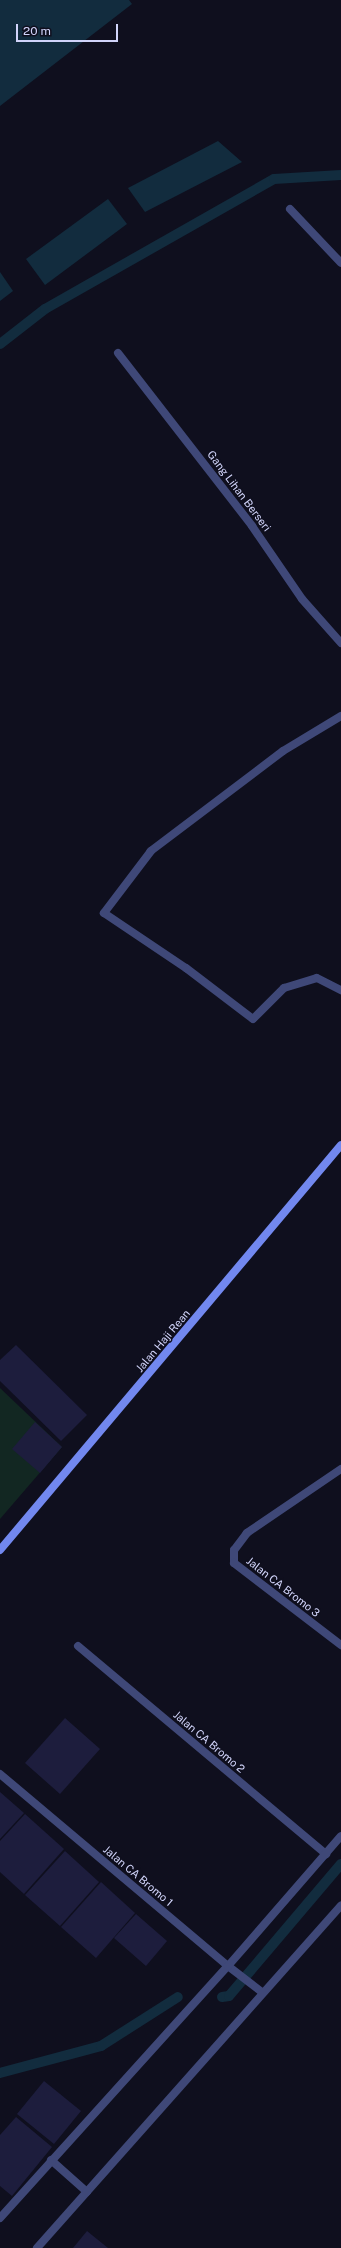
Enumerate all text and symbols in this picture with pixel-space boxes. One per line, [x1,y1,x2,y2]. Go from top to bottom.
scale bar [18,16,120,42]
text: 20 m [23,24,51,38]
street label: Gang Lihan Berseri [204,448,274,534]
street label: Jalan Haji Rean [133,1307,193,1375]
street label: Jalan CA Bromo 3 [244,1554,322,1620]
street label: Jalan CA Bromo 2 [171,1708,247,1776]
street label: Jalan CA Bromo 1 [100,1843,176,1909]

